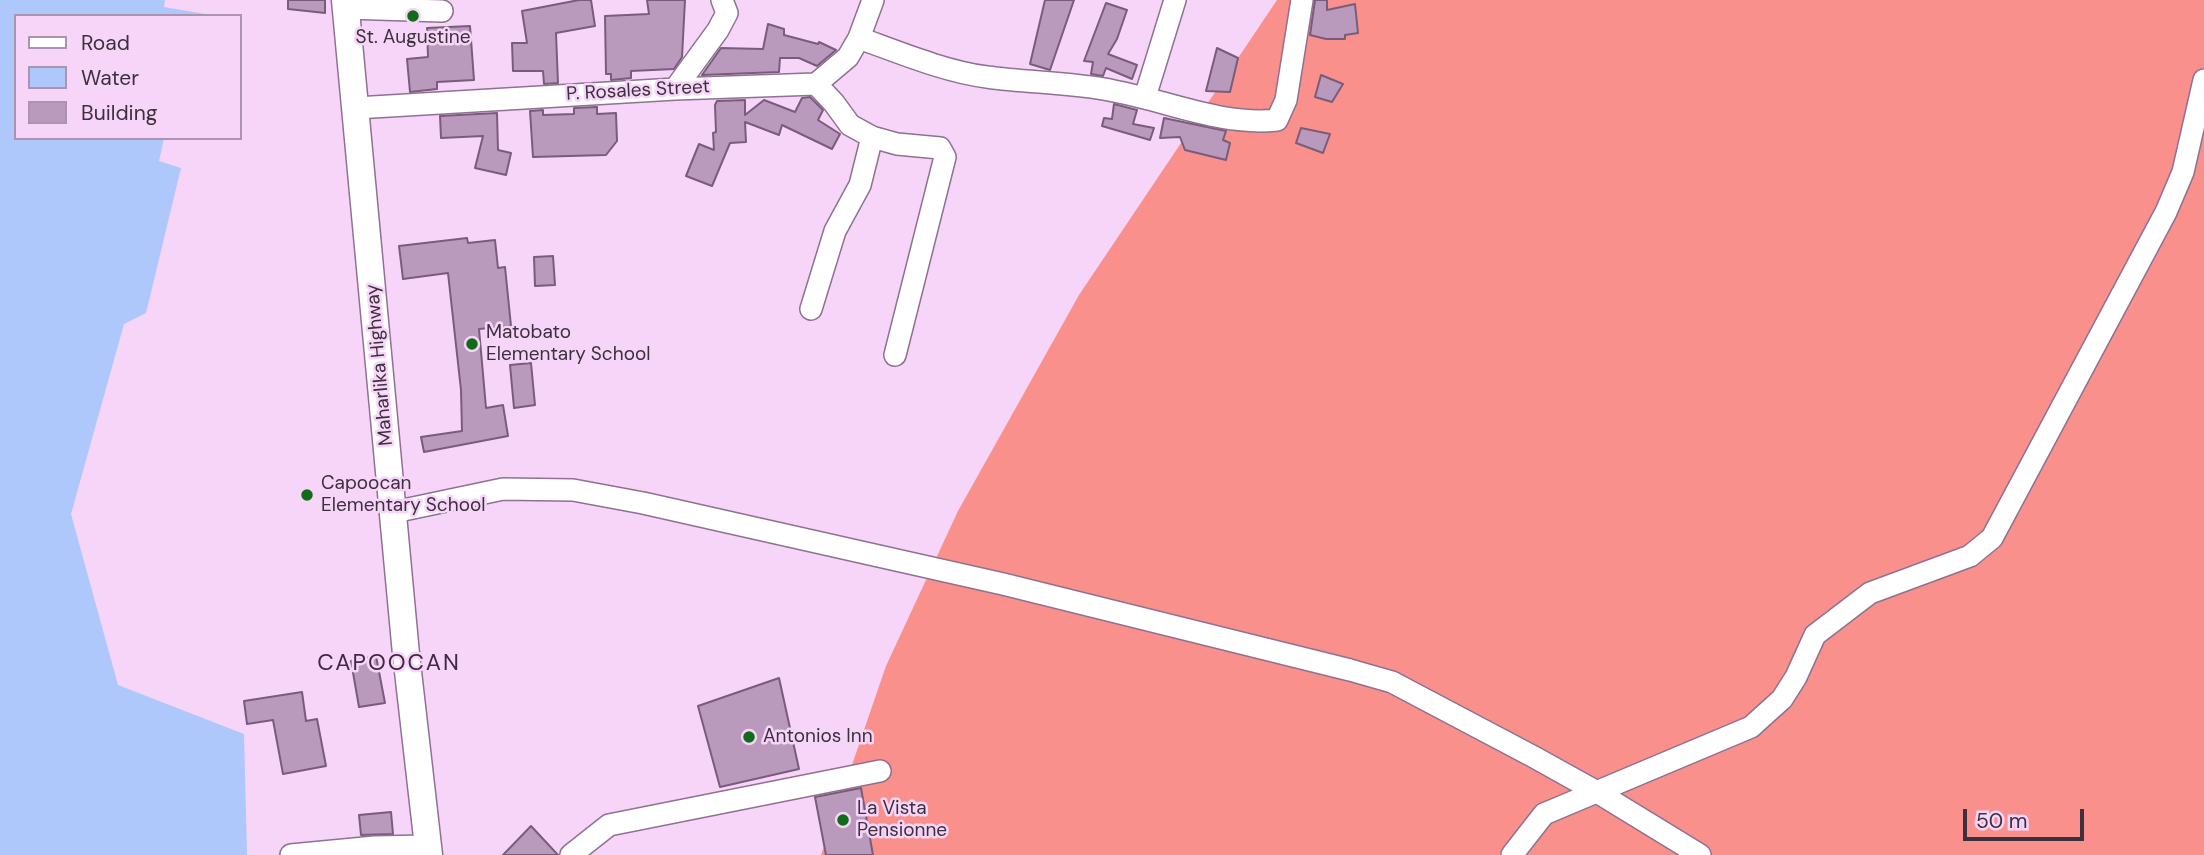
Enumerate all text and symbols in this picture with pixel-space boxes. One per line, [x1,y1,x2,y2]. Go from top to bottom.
marker: St. Augustine [405,8,421,24]
legend [14,14,242,140]
place label: St. Augustine [356,27,470,49]
text: Road [81,29,130,57]
text: Water [81,64,139,92]
street label: P. Rosales Street [566,76,710,106]
text: Building [81,99,157,127]
street label: Maharlika Highway [362,283,398,447]
place label: Matobato Elementary School [486,322,650,366]
marker: Matobato Elementary School [464,336,480,352]
place label: Capoocan Elementary School [321,473,485,517]
marker: Capoocan Elementary School [299,487,315,503]
district label: CAPOOCAN [318,650,460,678]
place label: Antonios Inn [763,726,873,748]
marker: Antonios Inn [741,729,757,745]
scale bar [1966,796,2087,840]
place label: La Vista Pensionne [857,798,947,842]
text: 50 m [1976,807,2027,835]
marker: La Vista Pensionne [835,812,851,828]

